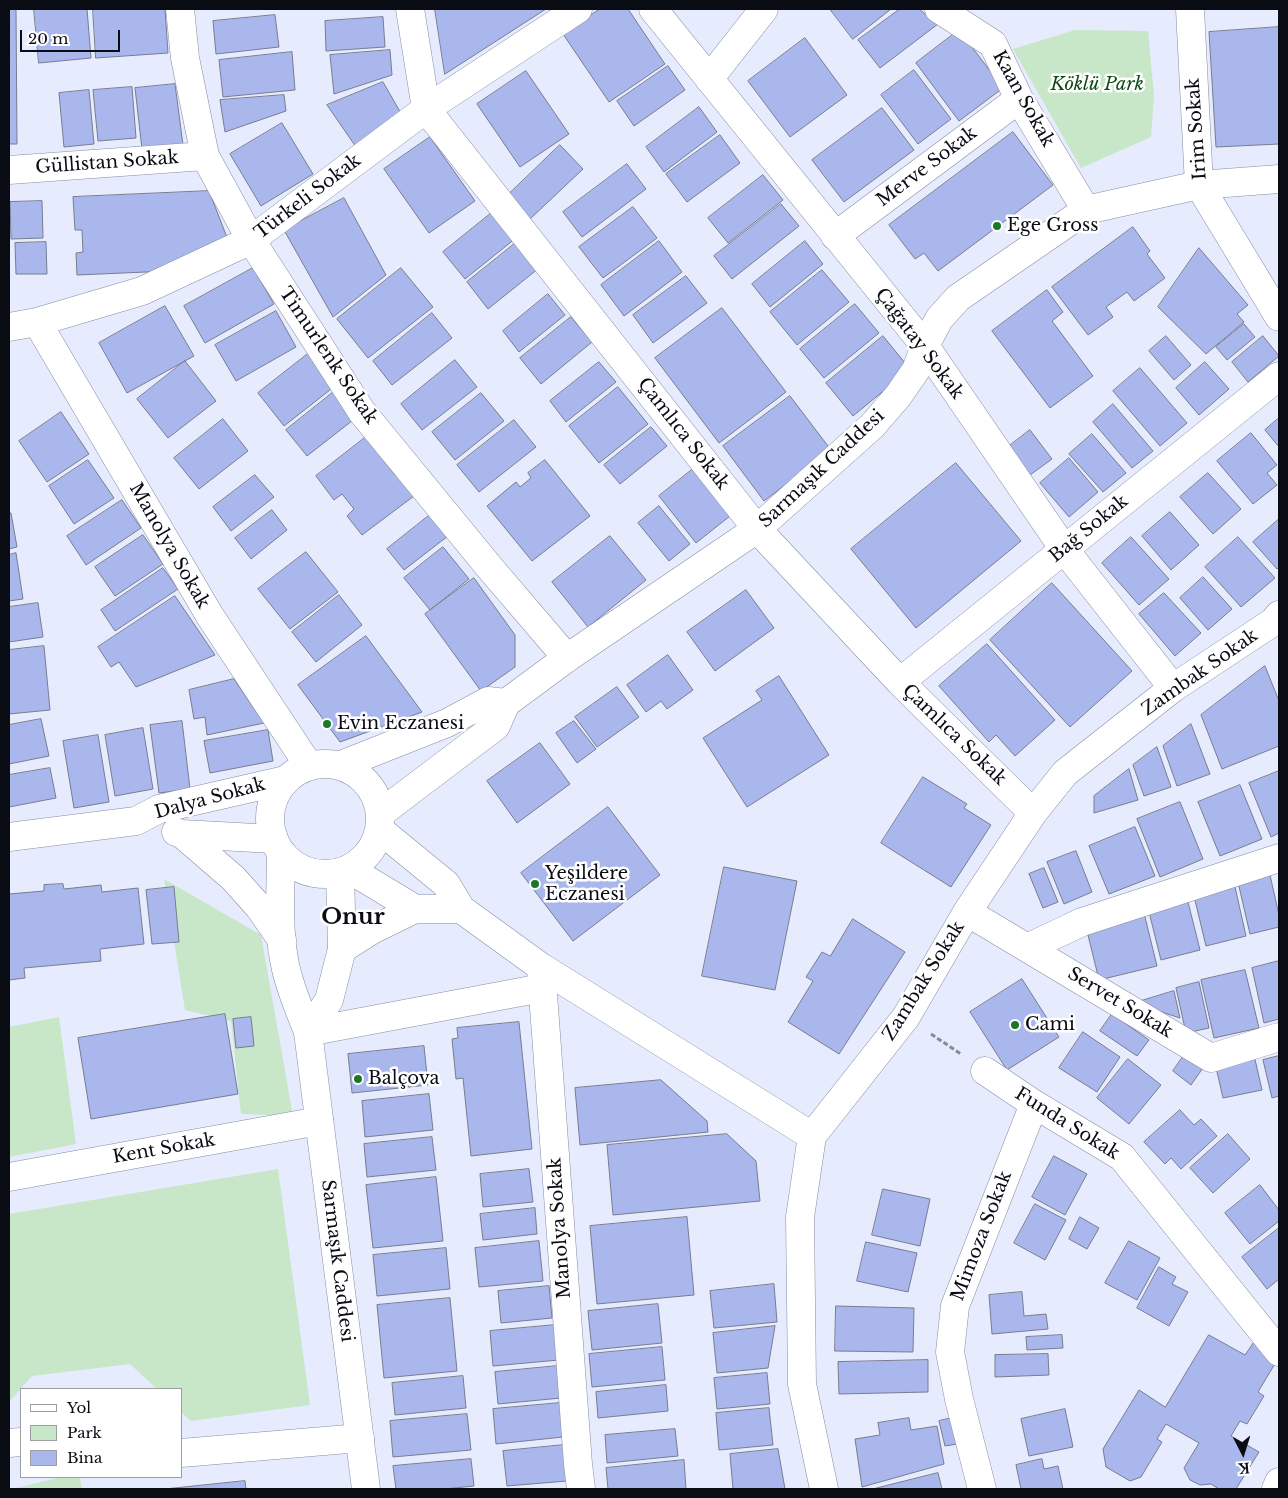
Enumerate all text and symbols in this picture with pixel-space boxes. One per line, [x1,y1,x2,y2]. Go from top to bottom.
scale bar [22,20,122,52]
text: 20 m [28,29,68,48]
street label: Kaan Sokak [988,47,1058,151]
park label: Köklü Park [1050,74,1144,96]
street label: Irim Sokak [1183,77,1211,181]
street label: Merve Sokak [873,122,981,212]
street label: Güllistan Sokak [35,147,179,179]
street label: Türkeli Sokak [251,150,365,244]
place label: Ege Gross [1007,215,1098,237]
marker: Ege Gross [991,220,1003,232]
street label: Timurlenk Sokak [274,283,382,429]
street label: Çağatay Sokak [870,284,968,404]
street label: Çamlıca Sokak [633,374,733,494]
street label: Sarmaşık Caddesi [755,405,889,533]
street label: Manolya Sokak [124,479,214,613]
street label: Bağ Sokak [1045,491,1133,567]
street label: Zambak Sokak [1138,625,1262,721]
street label: Çamlıca Sokak [898,680,1010,790]
place label: Evin Eczanesi [337,713,464,735]
marker: Evin Eczanesi [321,718,333,730]
street label: Dalya Sokak [152,774,268,824]
place label: Yeşildere Eczanesi [545,863,628,906]
marker: Yeşildere Eczanesi [529,878,541,890]
district label: Onur [321,905,385,931]
street label: Zambak Sokak [879,917,969,1045]
street label: Servet Sokak [1063,963,1177,1043]
place label: Cami [1025,1014,1075,1036]
marker: Cami [1009,1019,1021,1031]
place label: Balçova [368,1068,439,1090]
marker: Balçova [352,1073,364,1085]
street label: Funda Sokak [1011,1083,1123,1165]
street label: Kent Sokak [111,1129,217,1169]
street label: Manolya Sokak [544,1157,576,1299]
street label: Mimoza Sokak [947,1168,1017,1304]
street label: Sarmaşık Caddesi [316,1179,358,1343]
legend [20,1388,182,1478]
text: Yol [67,1398,91,1417]
text: Park [67,1423,102,1442]
north arrow [1218,1428,1268,1478]
text: Bina [67,1448,102,1467]
text: K [1238,1458,1251,1477]

